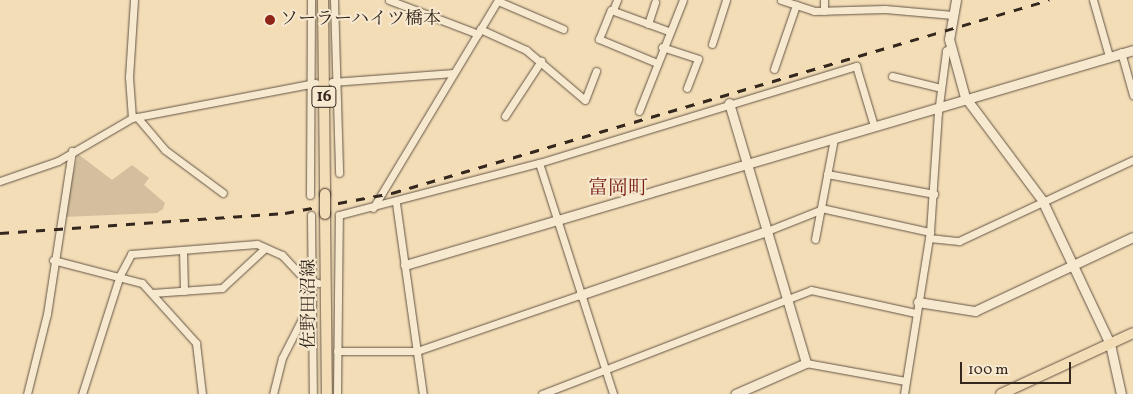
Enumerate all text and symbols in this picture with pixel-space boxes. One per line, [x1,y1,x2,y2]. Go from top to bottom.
place label: ソーラーハイツ橋本 [280,9,442,31]
marker: ソーラーハイツ橋本 [264,14,276,26]
road number: 16 [310,84,338,110]
district label: 富岡町 [588,177,648,201]
street label: 佐野田沼線 [299,259,321,349]
scale bar [963,352,1074,384]
text: 100 m [968,360,1008,381]

